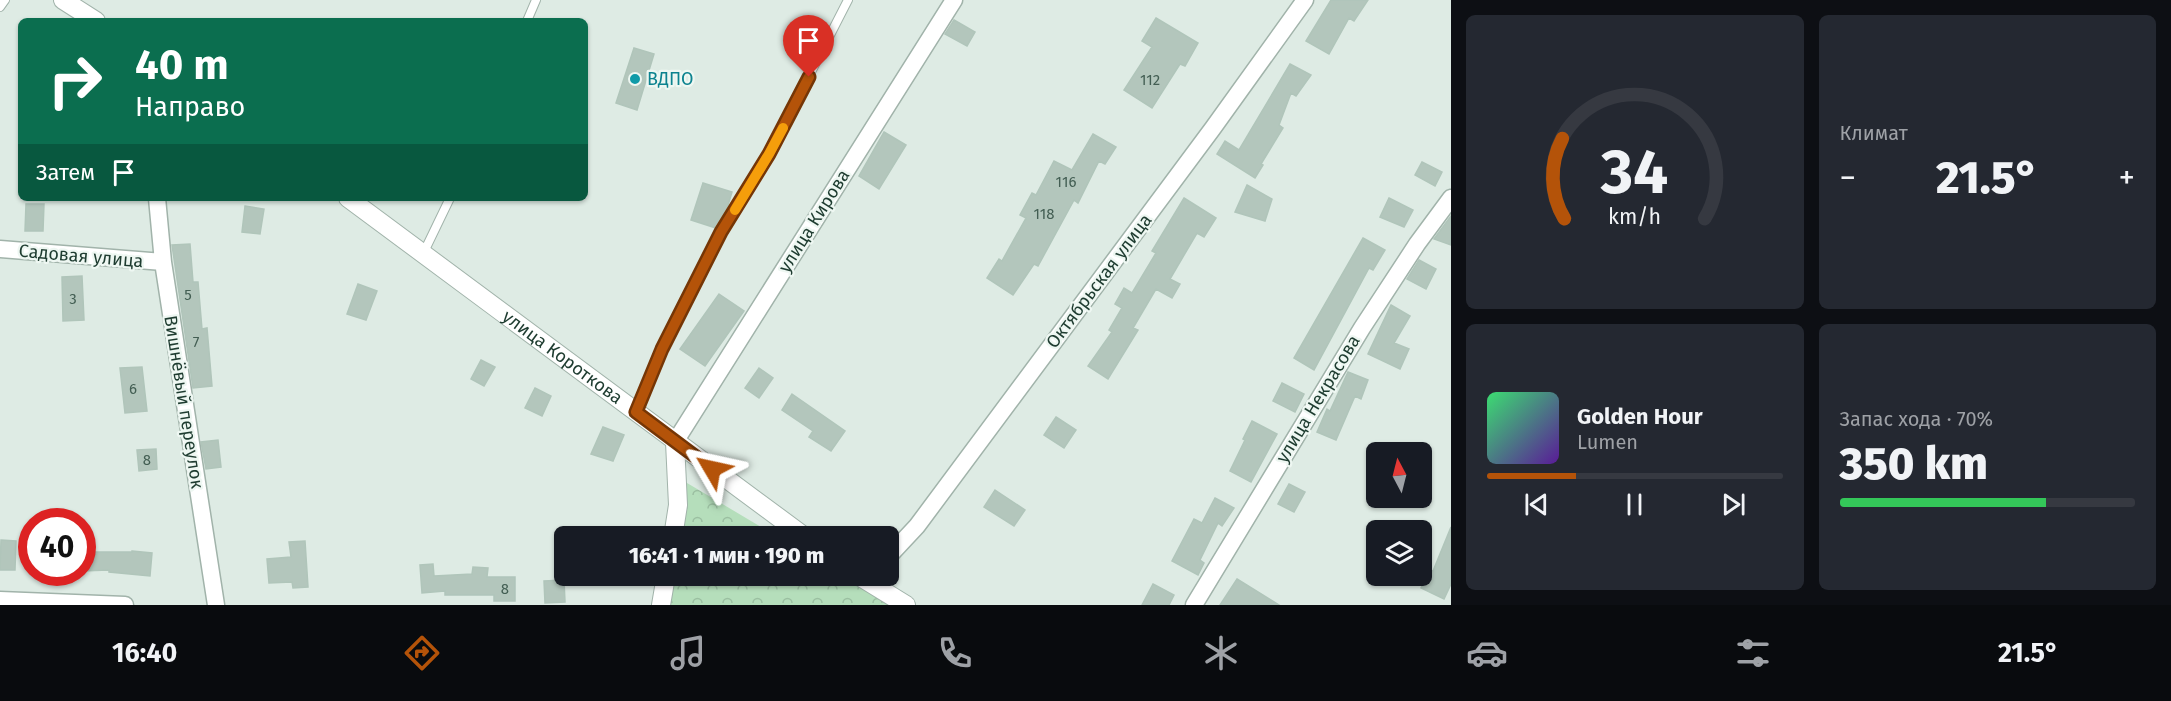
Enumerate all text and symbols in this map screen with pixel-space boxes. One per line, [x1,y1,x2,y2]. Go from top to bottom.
pin [783,15,834,77]
icon: arrive [792,24,825,57]
text: 40 m [135,40,229,90]
icon: right [36,42,114,120]
place label: ВДПО [647,68,694,90]
house number: 112 [1140,71,1160,89]
marker: ВДПО [628,72,642,86]
text: Направо [135,91,245,123]
text: Климат [1840,121,1908,145]
text: 34 [1600,135,1669,210]
text: 21.5° [1936,151,2039,205]
icon: arrive [107,156,140,189]
text: − [1840,158,1856,198]
text: + [2119,158,2135,198]
text: Затем [36,159,95,186]
street label: улица Кирова [774,165,854,277]
house number: 116 [1056,173,1076,191]
text: km/h [1608,204,1661,230]
house number: 118 [1033,205,1055,223]
street label: Октябрьская улица [1041,210,1157,352]
street label: Садовая улица [18,240,144,272]
house number: 5 [184,286,192,304]
house number: 3 [69,290,77,308]
street label: улица Короткова [498,305,627,409]
street label: Вишнёвый переулок [159,314,209,491]
street label: улица Некрасова [1271,331,1365,467]
house number: 7 [193,333,200,351]
house number: 6 [129,380,137,398]
text: Golden Hour [1577,403,1703,430]
text: Запас хода · 70% [1840,407,1993,431]
text: Lumen [1577,430,1638,454]
position arrow [680,437,744,501]
text: 350 km [1840,437,1988,491]
north arrow [1366,442,1432,508]
map controls [1366,442,1432,586]
house number: 8 [143,451,151,469]
icon: previous [1520,488,1553,521]
icon: pause [1618,488,1651,521]
icon: next [1717,488,1750,521]
speed limit sign: 40 [18,508,96,586]
button: layers [1366,520,1432,586]
text: 16:41 · 1 мин · 190 m [629,542,824,569]
house number: 8 [501,580,509,598]
icon: directions [401,632,443,674]
icon: music [667,632,709,674]
icon: phone [934,632,976,674]
icon: climate [1200,632,1242,674]
icon: car [1466,632,1508,674]
icon: filters [1732,632,1774,674]
text: 16:40 [112,637,177,669]
text: 21.5° [1998,637,2059,669]

